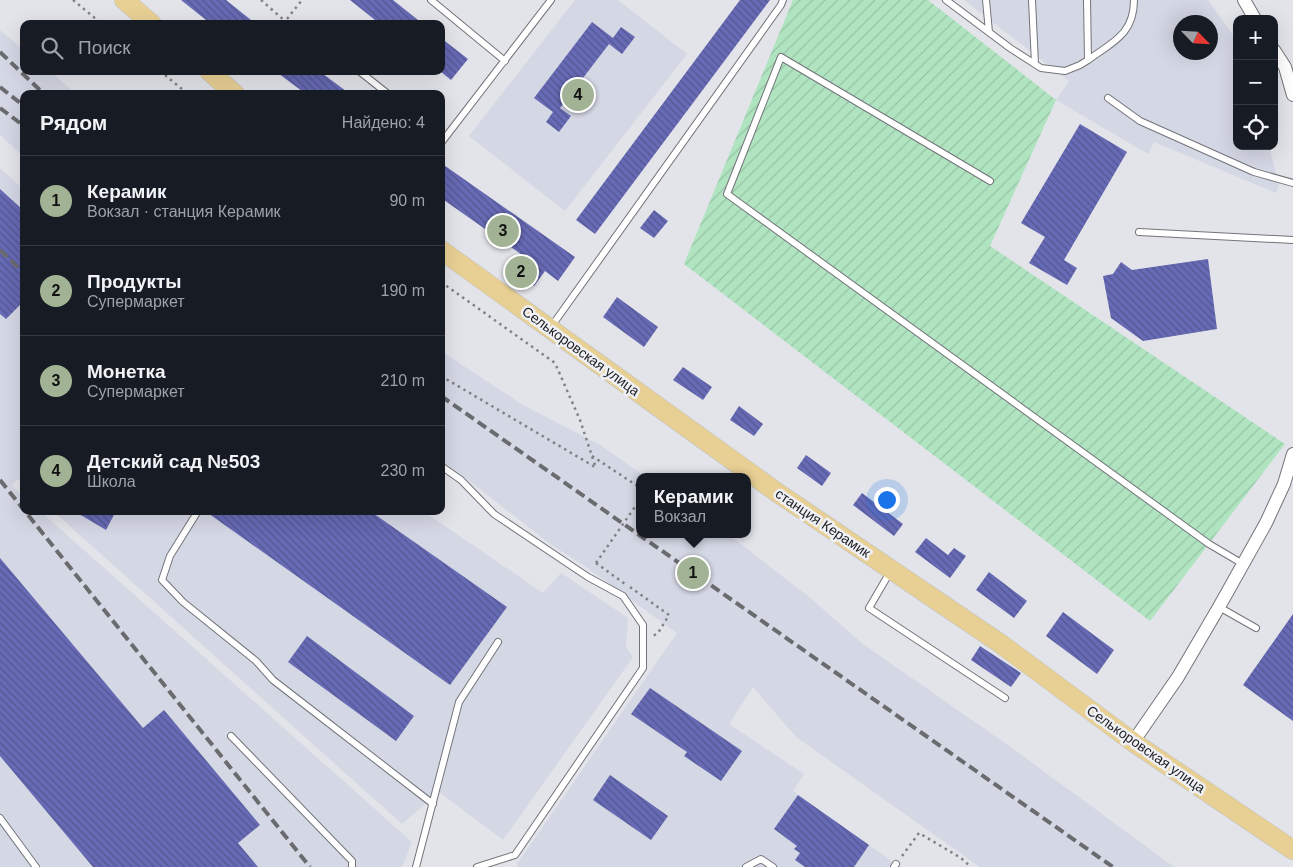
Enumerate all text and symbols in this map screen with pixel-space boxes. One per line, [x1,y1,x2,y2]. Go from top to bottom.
north arrow [1173,15,1218,60]
map controls [1233,15,1278,150]
button: + [1233,15,1278,60]
search box [20,20,445,75]
icon: search [38,34,66,62]
text: Поиск [78,37,131,58]
button: − [1233,60,1278,105]
pin: 4 [562,76,594,114]
button: locate [1233,105,1278,150]
text: Рядом [40,111,107,134]
text: Найдено: 4 [342,114,425,131]
text: Керамик [87,181,167,202]
text: 1 [52,192,60,209]
text: 90 m [389,192,425,209]
text: Вокзал · станция Керамик [87,203,281,220]
pin: 3 [487,212,519,250]
pin: 2 [505,253,537,291]
text: Продукты [87,271,182,292]
text: 2 [52,282,60,299]
text: 190 m [381,282,425,299]
text: Супермаркет [87,293,185,310]
street label: Селькоровская улица [519,303,643,399]
text: Монетка [87,361,166,382]
text: 3 [52,372,60,389]
text: 210 m [381,372,425,389]
text: Супермаркет [87,383,185,400]
text: Детский сад №503 [87,451,260,472]
text: 4 [52,462,60,479]
text: 230 m [381,462,425,479]
text: Школа [87,473,136,490]
popup [636,473,751,538]
street label: станция Керамик [772,485,874,561]
text: Керамик [654,486,733,507]
your location [874,487,900,513]
text: Вокзал [654,508,706,525]
pin: 1 [677,554,709,592]
street label: Селькоровская улица [1084,702,1209,796]

